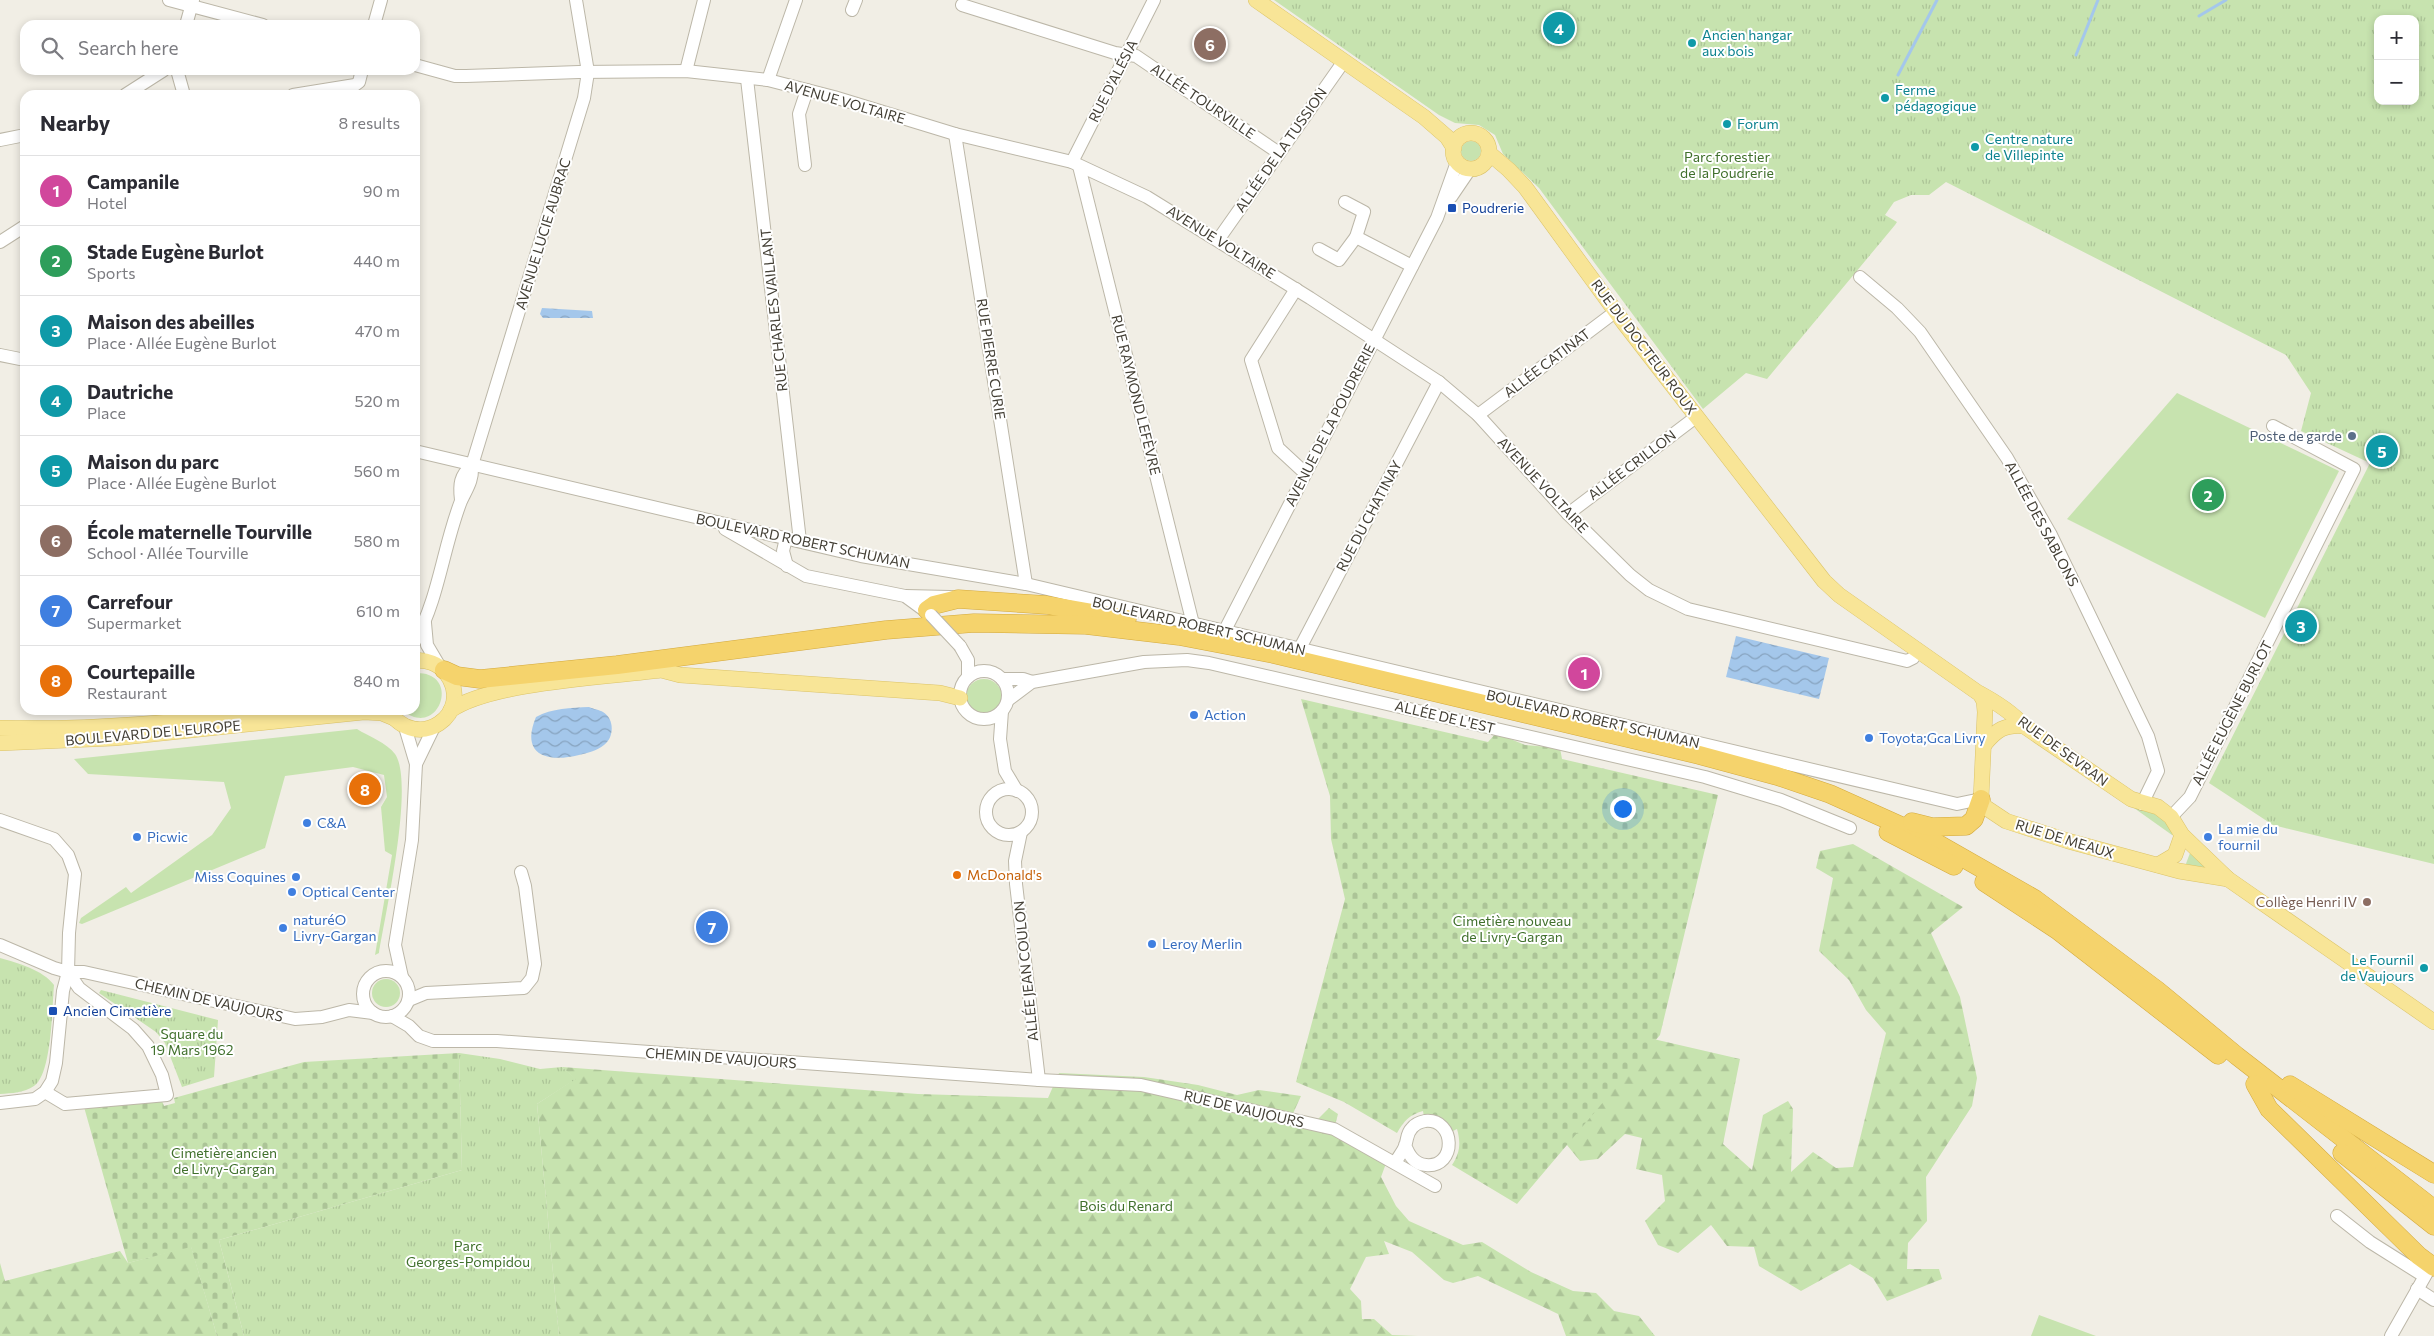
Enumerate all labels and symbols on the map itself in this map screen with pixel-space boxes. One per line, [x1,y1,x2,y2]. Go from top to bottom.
pin: 4 [1543,9,1575,47]
pin: 6 [1194,25,1226,63]
place label: Ancien hangar aux bois [1702,26,1792,59]
street label: RUE D'ALÉSIA [1084,36,1141,125]
marker: Ancien hangar aux bois [1686,37,1698,49]
street label: ALLÉE TOURVILLE [1148,59,1259,142]
street label: AVENUE VOLTAIRE [783,76,907,127]
place label: Ferme pédagogique [1895,81,1976,114]
street label: ALLÉE DE LA TUSSION [1231,84,1330,215]
marker: Ferme pédagogique [1879,92,1891,104]
place label: Forum [1737,115,1779,132]
marker: Forum [1721,118,1733,130]
place label: Centre nature de Villepinte [1985,130,2073,163]
marker: Centre nature de Villepinte [1969,141,1981,153]
park label: Parc forestier de la Poudrerie [1680,148,1774,181]
street label: AVENUE LUCIE AUBRAC [511,156,574,312]
place label: Poudrerie [1462,199,1524,216]
street label: AVENUE VOLTAIRE [1164,201,1279,282]
marker: Poudrerie [1446,202,1458,214]
street label: RUE CHARLES VAILLANT [756,228,791,393]
street label: RUE DU DOCTEUR ROUX [1588,276,1701,418]
street label: RUE PIERRE CURIE [974,297,1009,421]
street label: RUE RAYMOND LEFÈVRE [1108,313,1165,477]
street label: ALLÉE CATINAT [1500,325,1593,401]
street label: AVENUE DE LA POUDRERIE [1281,341,1378,509]
street label: ALLÉE CRILLON [1584,426,1679,503]
place label: Poste de garde [2249,427,2342,444]
marker: Poste de garde [2346,430,2358,442]
pin: 5 [2366,432,2398,470]
street label: AVENUE VOLTAIRE [1495,433,1592,536]
street label: RUE DU CHATINAY [1332,457,1405,574]
street label: ALLÉE DES SABLONS [2002,458,2083,589]
pin: 2 [2192,476,2224,514]
street label: BOULEVARD ROBERT SCHUMAN [695,509,912,572]
street label: BOULEVARD ROBERT SCHUMAN [1091,593,1307,658]
pin: 3 [2285,607,2317,645]
street label: ALLÉE EUGÈNE BURLOT [2188,638,2275,788]
pin: 1 [1568,654,1600,692]
street label: BOULEVARD ROBERT SCHUMAN [1485,686,1701,751]
street label: ALLÉE DE L'EST [1393,697,1497,736]
place label: Action [1204,706,1246,723]
marker: Action [1188,709,1200,721]
street label: RUE DE SEVRAN [2015,712,2112,789]
street label: BOULEVARD DE L'EUROPE [65,716,241,749]
place label: Toyota;Gca Livry [1879,729,1985,746]
marker: Toyota;Gca Livry [1863,732,1875,744]
pin: 8 [349,770,381,808]
your location [1610,796,1636,822]
place label: C&A [317,814,347,831]
street label: RUE DE MEAUX [2014,815,2117,862]
marker: C&A [301,817,313,829]
place label: La mie du fournil [2218,820,2278,853]
place label: Picwic [147,828,188,845]
marker: Picwic [131,831,143,843]
marker: La mie du fournil [2202,831,2214,843]
place label: McDonald's [967,866,1042,883]
place label: Miss Coquines [194,868,286,885]
marker: McDonald's [951,869,963,881]
marker: Miss Coquines [290,871,302,883]
place label: Optical Center [302,883,395,900]
marker: Optical Center [286,886,298,898]
place label: Collège Henri IV [2256,893,2357,910]
marker: Collège Henri IV [2361,896,2373,908]
street label: ALLÉE JEAN COULON [1010,900,1041,1042]
pin: 7 [696,908,728,946]
place label: naturéO Livry-Gargan [293,911,377,944]
park label: Cimetière nouveau de Livry-Gargan [1453,912,1571,945]
marker: naturéO Livry-Gargan [277,922,289,934]
place label: Leroy Merlin [1162,935,1242,952]
marker: Leroy Merlin [1146,938,1158,950]
place label: Le Fournil de Vaujours [2340,951,2414,984]
marker: Le Fournil de Vaujours [2418,962,2430,974]
street label: CHEMIN DE VAUJOURS [133,974,285,1025]
place label: Ancien Cimetière [63,1002,171,1019]
marker: Ancien Cimetière [47,1005,59,1017]
park label: Square du 19 Mars 1962 [151,1025,234,1058]
street label: CHEMIN DE VAUJOURS [645,1044,797,1071]
street label: RUE DE VAUJOURS [1182,1086,1306,1131]
park label: Cimetière ancien de Livry-Gargan [171,1144,277,1177]
park label: Bois du Renard [1079,1197,1173,1214]
park label: Parc Georges-Pompidou [406,1237,530,1270]

